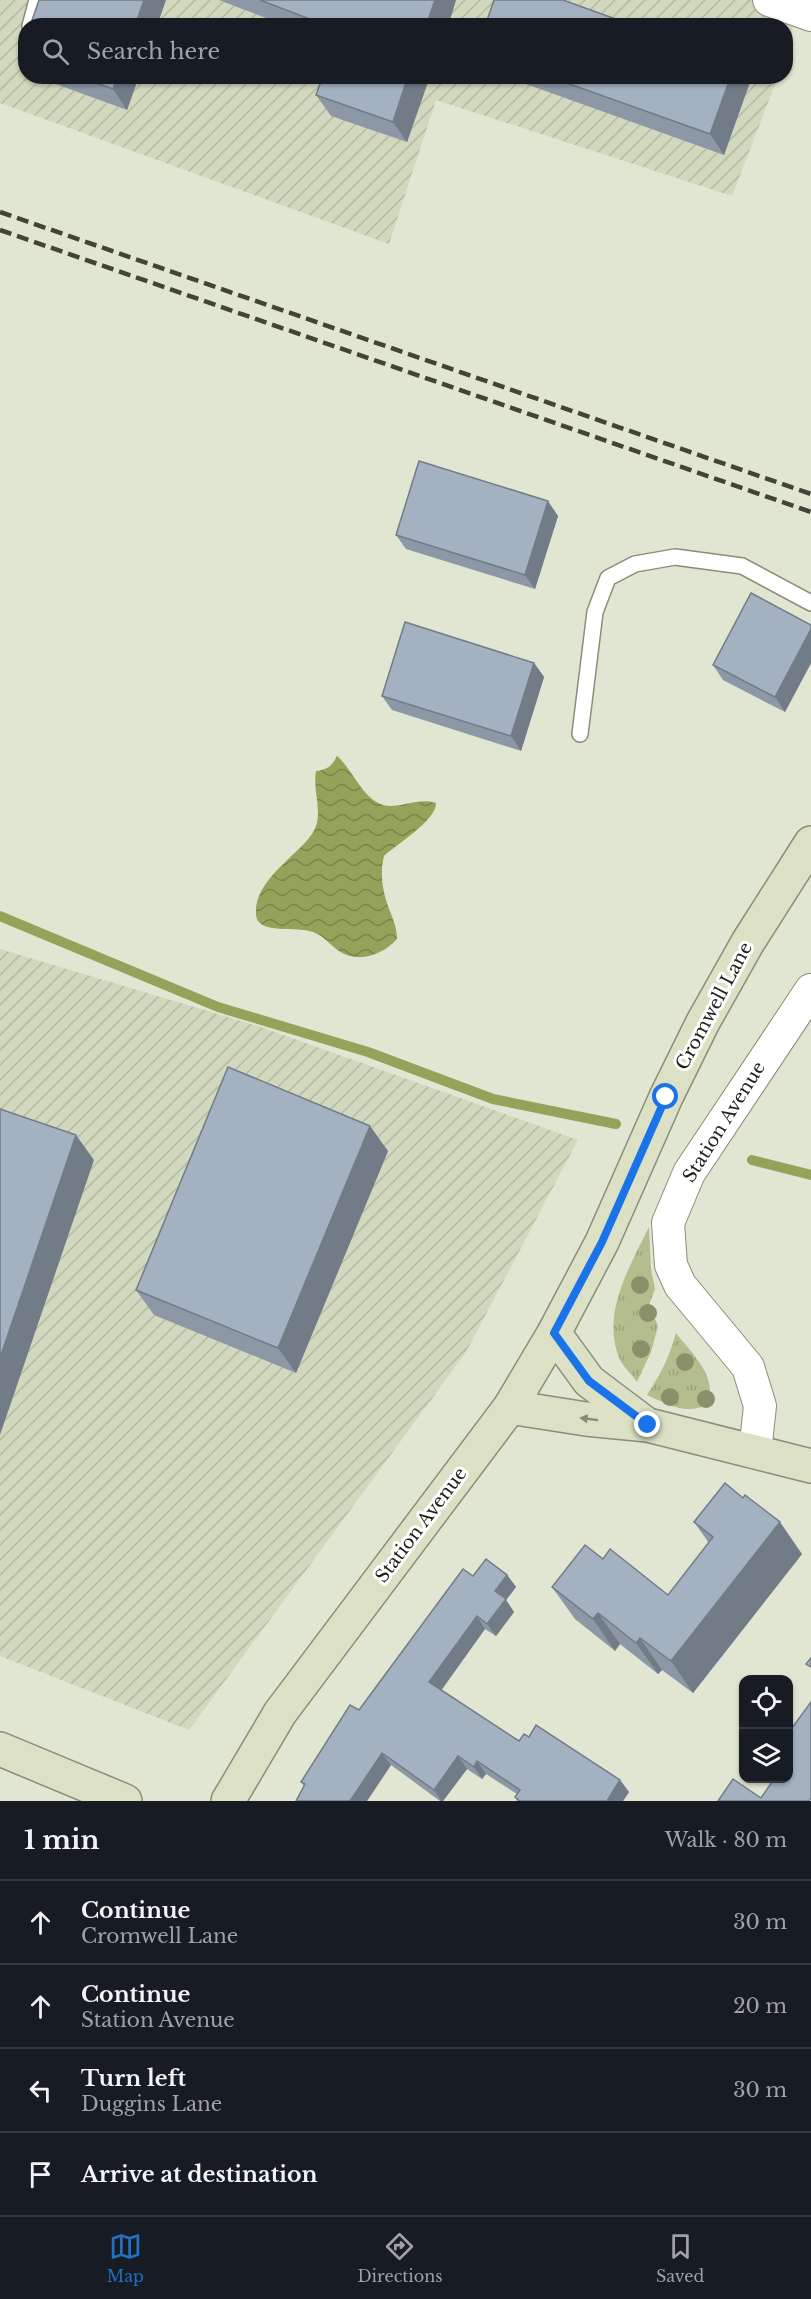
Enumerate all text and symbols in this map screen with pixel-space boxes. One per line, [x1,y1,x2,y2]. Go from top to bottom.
search box [18,18,793,84]
icon: search [39,35,72,68]
text: Search here [87,38,220,65]
street label: Cromwell Lane [671,938,757,1074]
street label: Station Avenue [678,1057,770,1187]
route start [652,1083,678,1109]
route end [634,1411,660,1437]
one-way arrow [580,1414,599,1424]
street label: Station Avenue [371,1463,471,1587]
map controls [739,1675,793,1783]
button: locate [739,1675,793,1729]
button: layers [739,1729,793,1783]
text: 1 min [24,1824,99,1856]
text: Walk · 80 m [665,1828,787,1852]
text: Continue [81,1897,190,1924]
icon: ahead [24,1906,57,1939]
text: 30 m [733,1910,787,1934]
text: Cromwell Lane [81,1924,238,1948]
text: Continue [81,1981,190,2008]
icon: ahead [24,1990,57,2023]
text: 20 m [733,1994,787,2018]
text: Station Avenue [81,2008,235,2032]
text: Turn left [81,2065,186,2092]
icon: left [24,2074,57,2107]
text: 30 m [733,2078,787,2102]
text: Duggins Lane [81,2092,222,2116]
icon: arrive [24,2158,57,2191]
text: Arrive at destination [81,2161,318,2188]
tab: Map [107,2230,144,2286]
tab: Directions [357,2230,442,2286]
tab: Saved [656,2230,704,2286]

